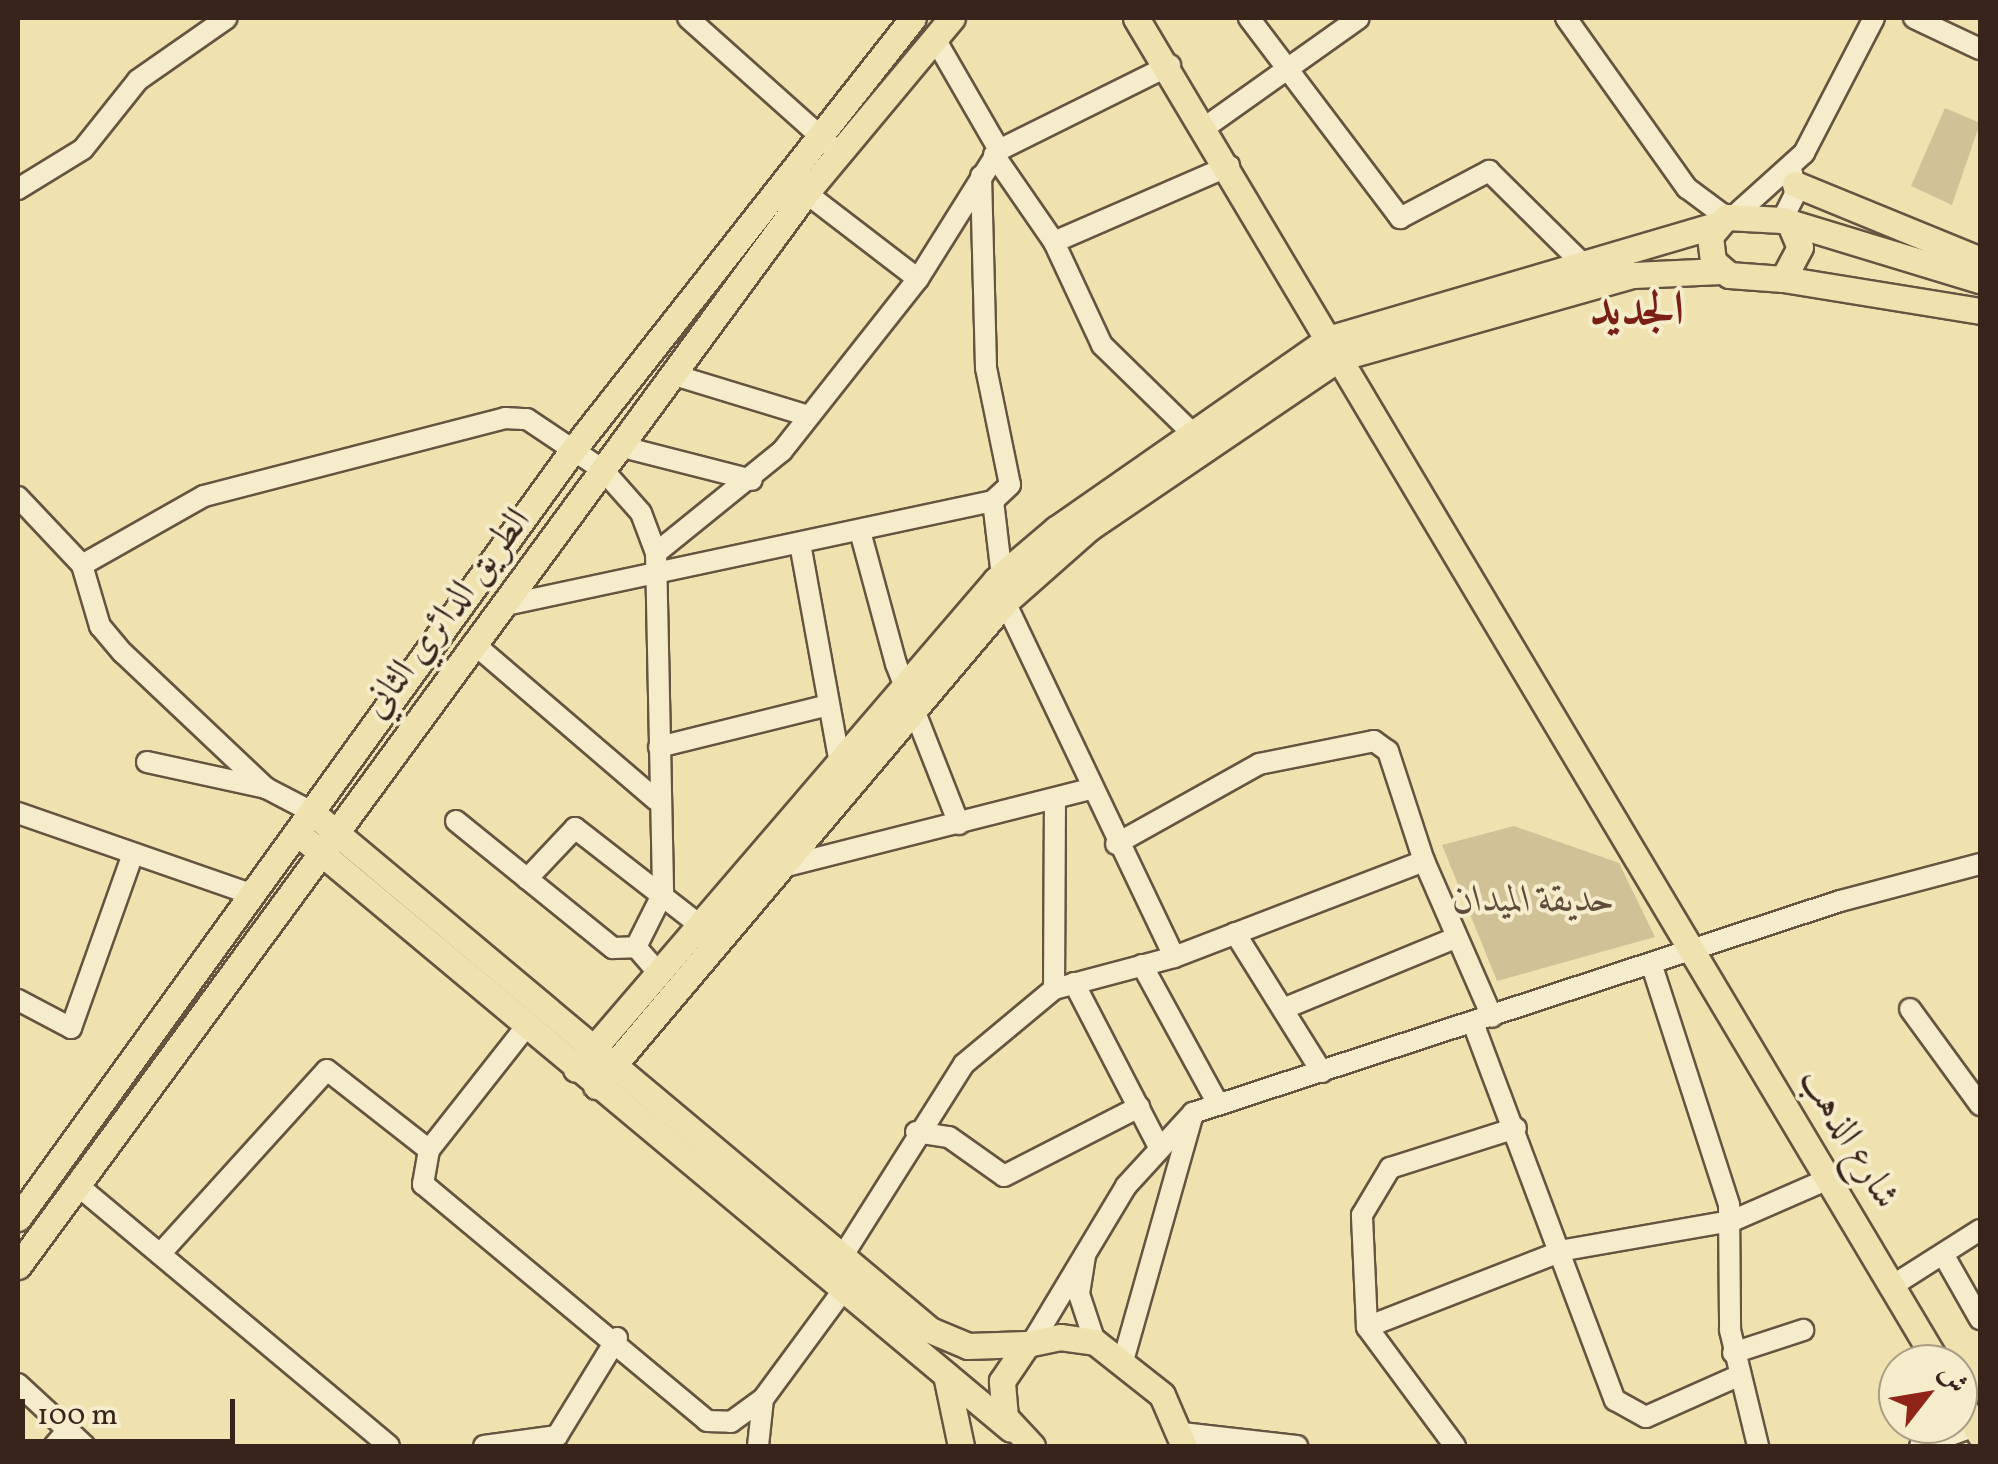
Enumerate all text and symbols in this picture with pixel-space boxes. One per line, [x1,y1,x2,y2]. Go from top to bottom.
district label: الجديد [1590,283,1684,341]
street label: الطريق الدائري الثاني [354,500,542,728]
park label: حديقة الميدان [1453,879,1615,925]
street label: شارع الذهب [1788,1060,1908,1218]
north arrow [1878,1344,1978,1444]
text: ش [1929,1357,1976,1401]
scale bar [25,1379,240,1441]
text: 100 m [37,1395,118,1437]

